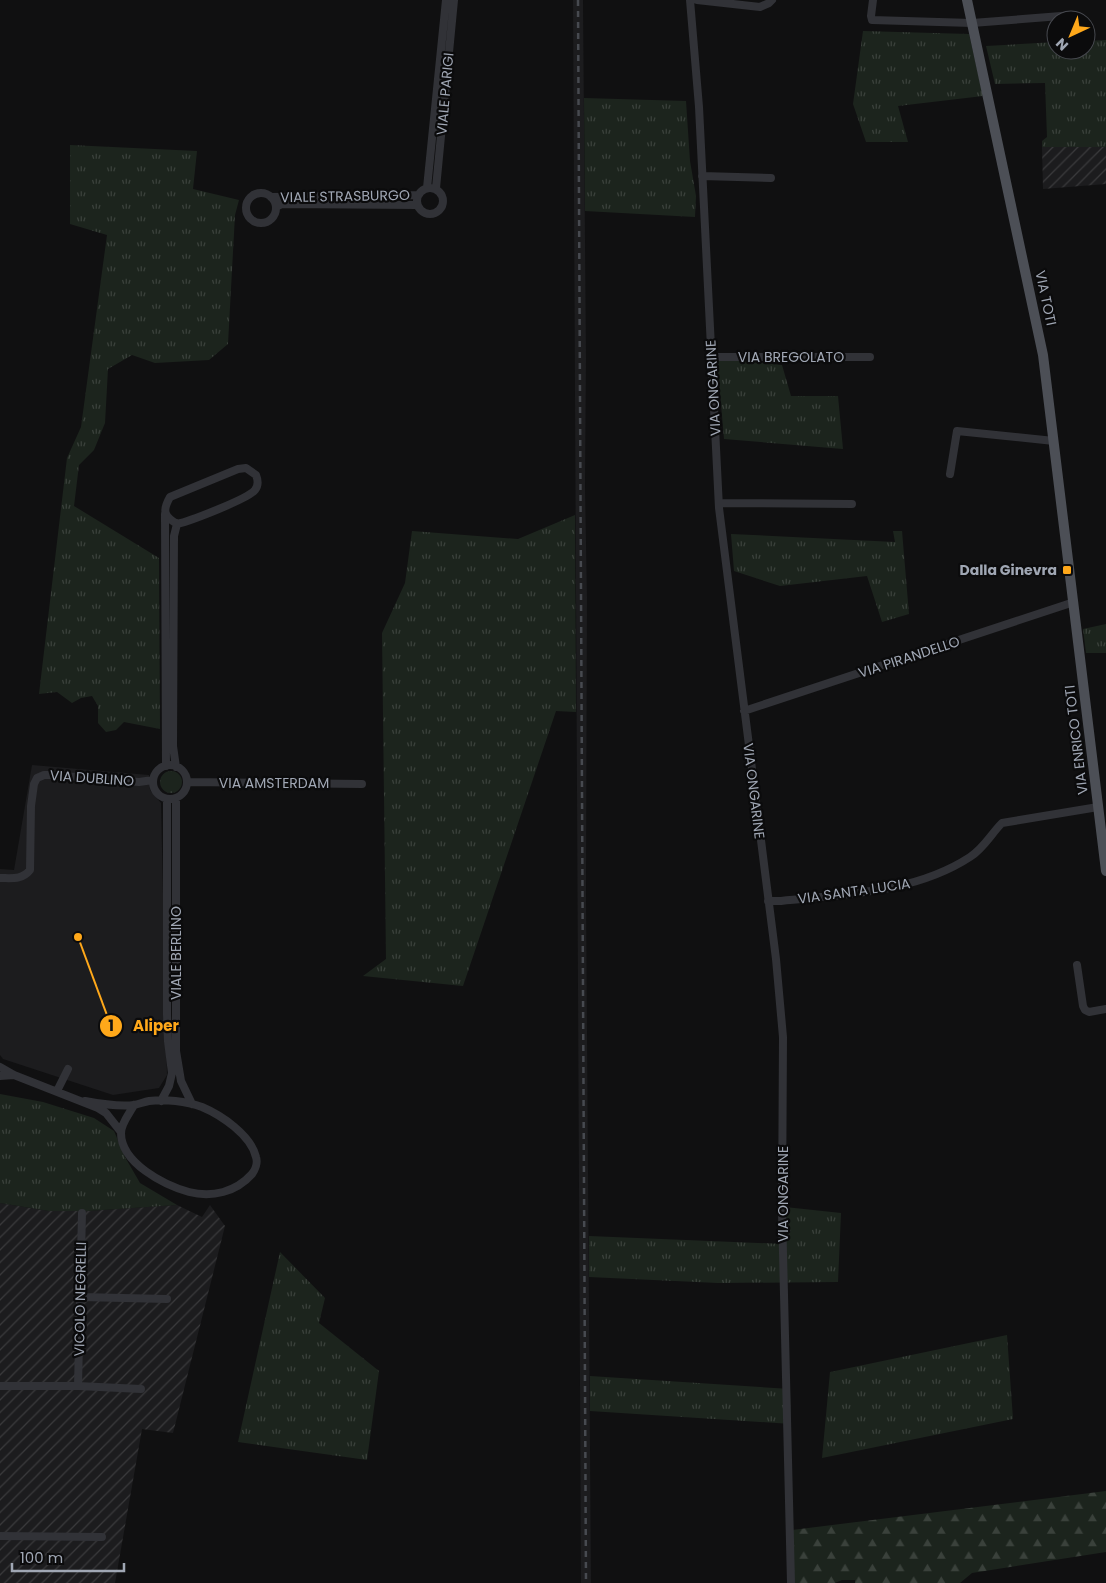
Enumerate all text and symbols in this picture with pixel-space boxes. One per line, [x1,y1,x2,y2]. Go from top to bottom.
north arrow [1046,10,1096,60]
text: N [1051,34,1073,55]
street label: VIALE PARIGI [431,52,459,136]
street label: VIALE STRASBURGO [280,185,410,207]
street label: VIA TOTI [1030,269,1062,327]
street label: VIA ONGARINE [700,339,726,437]
street label: VIA BREGOLATO [738,347,844,367]
place label: Dalla Ginevra [959,560,1057,580]
marker: Dalla Ginevra [1061,564,1073,576]
street label: VIA PIRANDELLO [856,631,962,683]
street label: VIA ENRICO TOTI [1059,684,1093,796]
street label: VIA ONGARINE [738,742,770,840]
street label: VIA DUBLINO [49,765,135,791]
street label: VIA AMSTERDAM [219,773,329,793]
street label: VIA SANTA LUCIA [796,873,912,909]
street label: VIALE BERLINO [166,906,186,1000]
callout: Aliper [98,1011,189,1041]
text: 1 [108,1015,114,1036]
text: Aliper [133,1015,179,1036]
street label: VIA ONGARINE [773,1146,793,1242]
street label: VICOLO NEGRELLI [69,1241,91,1357]
scale bar [12,1540,125,1572]
text: 100 m [20,1547,63,1568]

